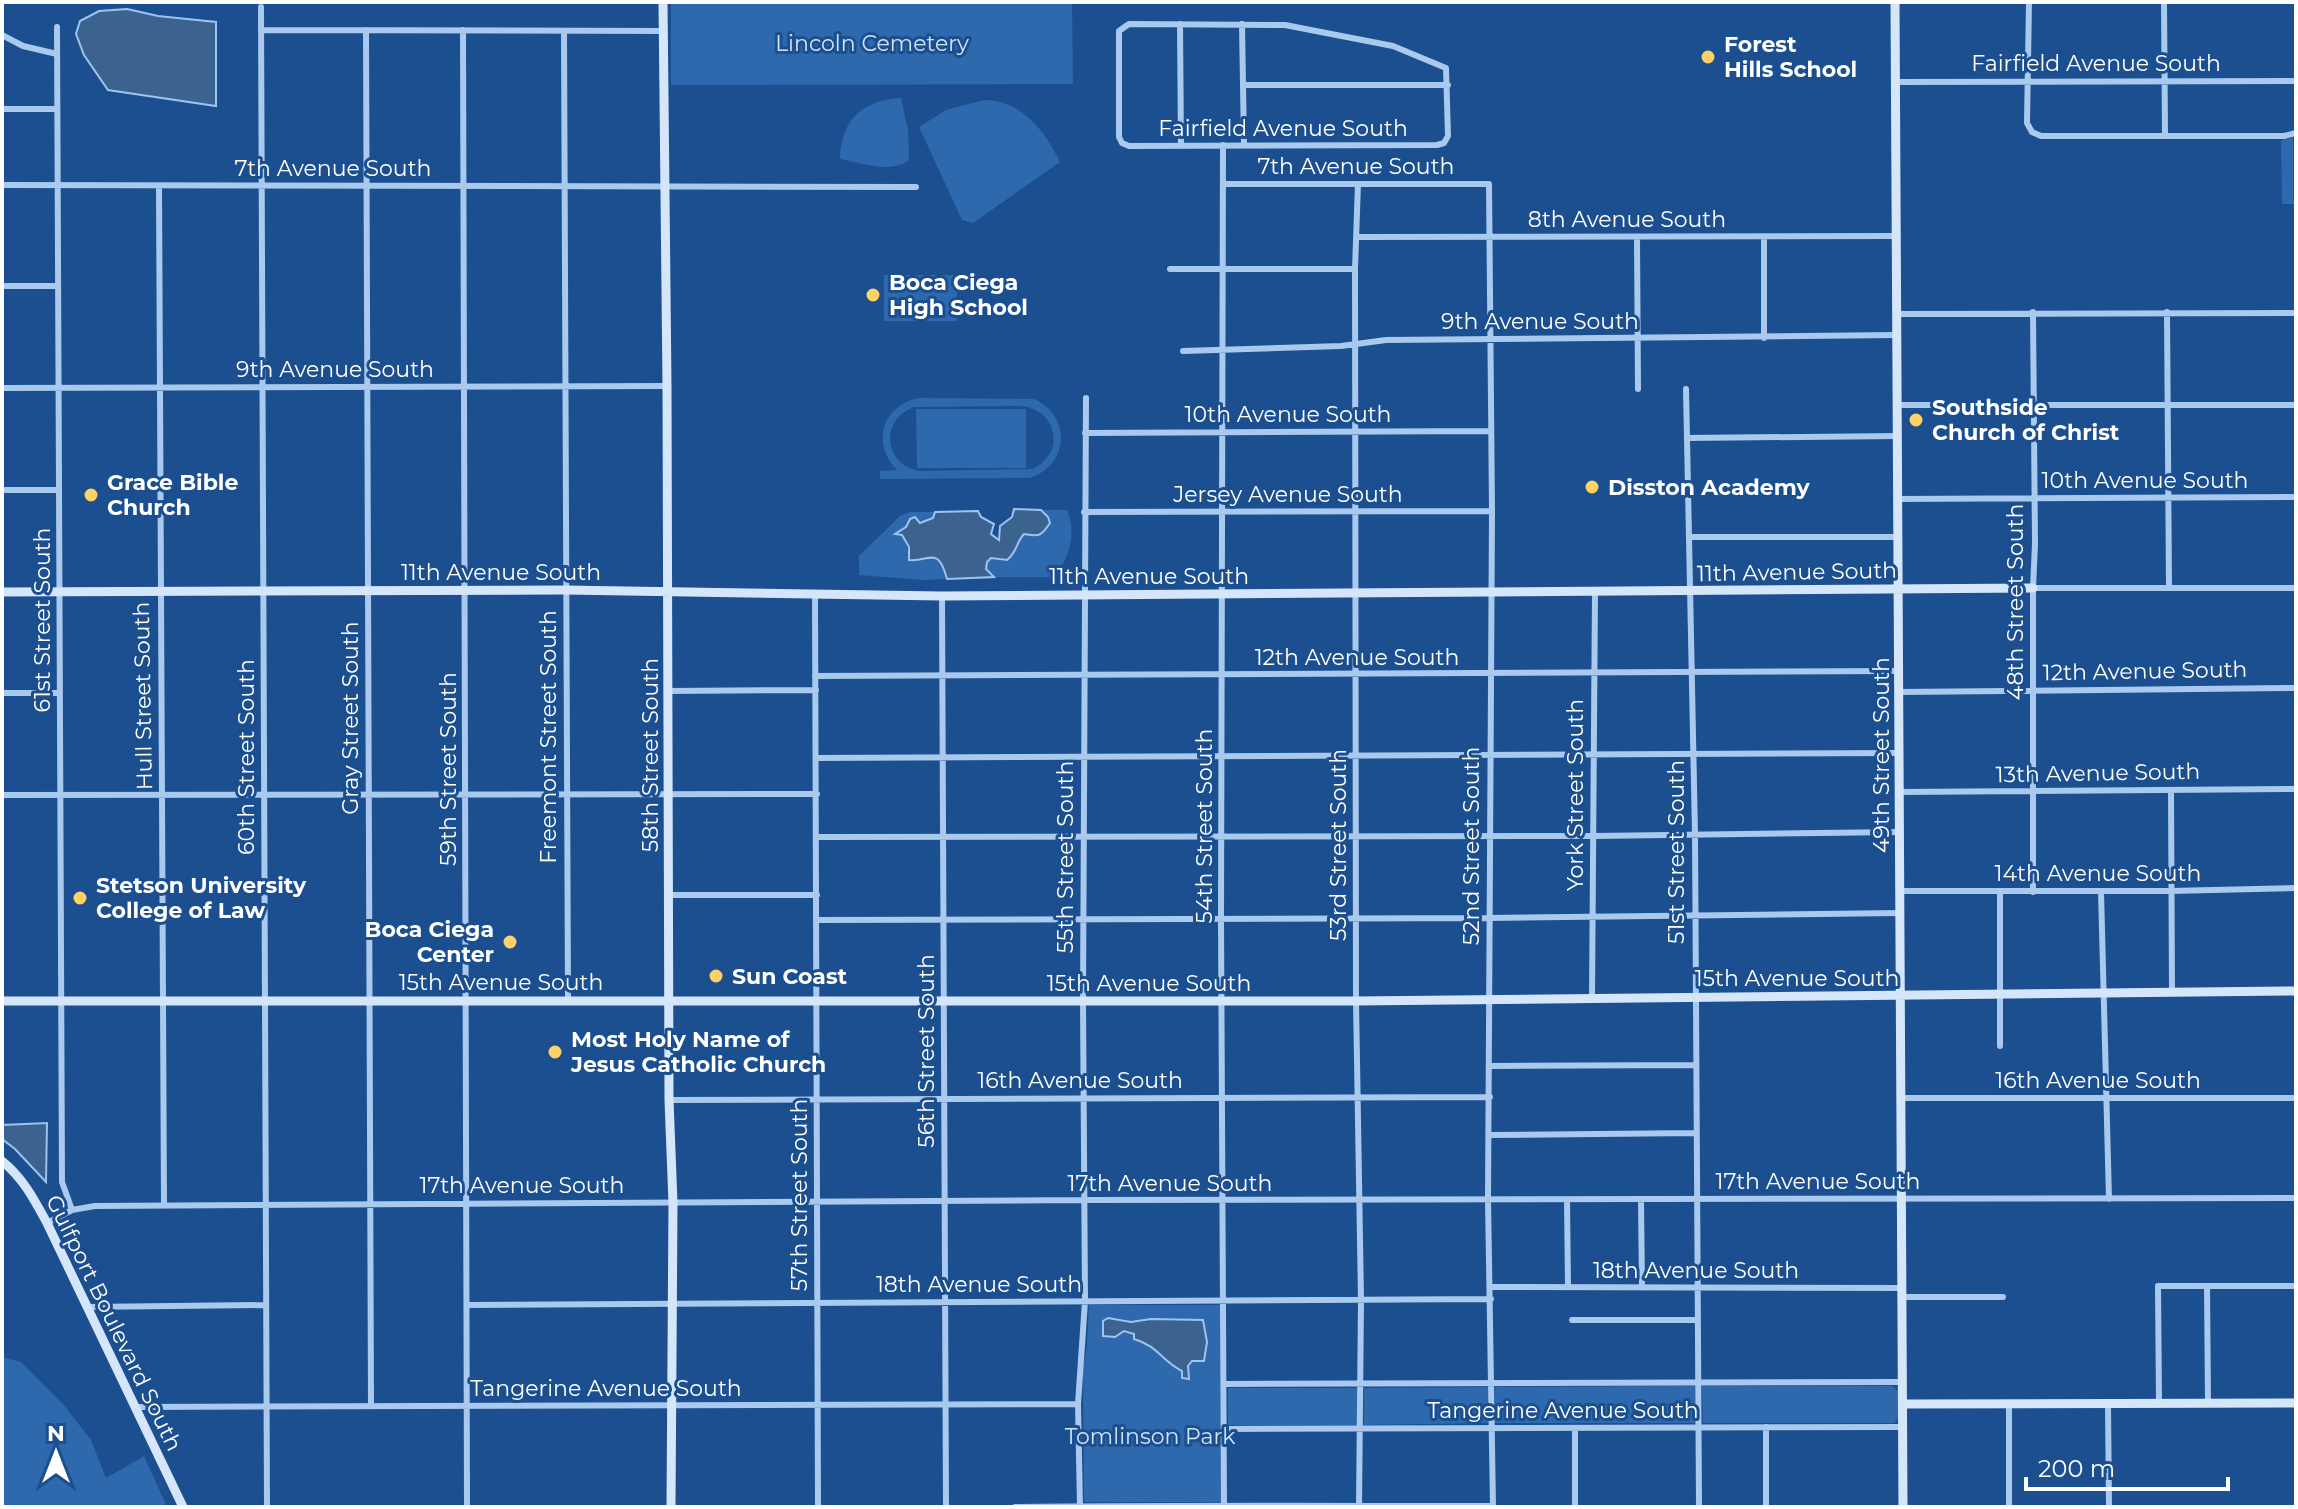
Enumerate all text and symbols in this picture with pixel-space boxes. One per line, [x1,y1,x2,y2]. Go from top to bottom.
park label: Lincoln Cemetery [775,30,969,57]
place label: Forest Hills School [1724,31,1857,83]
marker: Forest Hills School [1699,48,1717,66]
street label: Fairfield Avenue South [1971,50,2221,77]
street label: Fairfield Avenue South [1158,115,1408,142]
street label: 7th Avenue South [1258,153,1454,180]
street label: 7th Avenue South [235,155,431,182]
street label: 8th Avenue South [1528,206,1726,233]
place label: Boca Ciega High School [889,269,1028,321]
marker: Boca Ciega High School [864,286,882,304]
street label: 9th Avenue South [1441,308,1639,335]
street label: 9th Avenue South [236,356,434,383]
place label: Southside Church of Christ [1932,394,2120,446]
street label: 10th Avenue South [1185,401,1392,428]
marker: Southside Church of Christ [1907,411,1925,429]
street label: 10th Avenue South [2042,467,2249,494]
place label: Grace Bible Church [107,469,238,521]
place label: Disston Academy [1608,474,1811,501]
marker: Disston Academy [1583,478,1601,496]
street label: Jersey Avenue South [1172,481,1403,508]
marker: Grace Bible Church [82,486,100,504]
street label: 48th Street South [2002,504,2029,700]
street label: 61st Street South [29,528,56,712]
street label: 11th Avenue South [1697,557,1897,587]
street label: 11th Avenue South [401,559,601,586]
street label: 11th Avenue South [1049,563,1249,590]
street label: Hull Street South [128,602,158,790]
street label: Freemont Street South [535,610,562,864]
street label: Gray Street South [337,621,364,815]
street label: 12th Avenue South [1255,644,1459,671]
street label: 12th Avenue South [2042,656,2248,686]
street label: 49th Street South [1868,657,1895,853]
street label: 58th Street South [637,658,664,852]
street label: 60th Street South [233,659,260,855]
street label: 59th Street South [435,672,462,866]
street label: York Street South [1562,699,1589,891]
street label: 54th Street South [1191,729,1218,923]
street label: 52nd Street South [1458,747,1485,945]
street label: 53rd Street South [1325,749,1352,941]
street label: 13th Avenue South [1995,758,2201,788]
street label: 51st Street South [1663,760,1690,944]
street label: 55th Street South [1052,761,1079,953]
street label: 14th Avenue South [1995,860,2201,887]
place label: Stetson University College of Law [96,872,307,924]
marker: Stetson University College of Law [71,889,89,907]
place label: Boca Ciega Center [365,916,494,968]
marker: Boca Ciega Center [501,933,519,951]
street label: 56th Street South [913,954,940,1148]
place label: Sun Coast [732,963,848,990]
street label: 15th Avenue South [1695,965,1899,992]
marker: Sun Coast [707,967,725,985]
street label: 15th Avenue South [399,969,603,996]
street label: 15th Avenue South [1047,970,1251,997]
place label: Most Holy Name of Jesus Catholic Church [570,1026,826,1078]
marker: Most Holy Name of Jesus Catholic Church [546,1043,564,1061]
street label: 16th Avenue South [977,1067,1183,1094]
street label: 16th Avenue South [1995,1067,2201,1094]
street label: 57th Street South [786,1099,813,1291]
street label: 17th Avenue South [1716,1168,1920,1195]
street label: 17th Avenue South [1068,1170,1272,1197]
street label: 17th Avenue South [420,1172,624,1199]
street label: Gulfport Boulevard South [40,1191,188,1455]
street label: 18th Avenue South [1593,1257,1799,1284]
street label: 18th Avenue South [876,1271,1082,1298]
street label: Tangerine Avenue South [470,1375,742,1402]
street label: Tangerine Avenue South [1427,1397,1699,1424]
north arrow [16,1413,96,1493]
text: N [47,1420,65,1447]
park label: Tomlinson Park [1065,1423,1236,1450]
scale bar [2026,1441,2228,1491]
text: 200 m [2038,1454,2115,1483]

